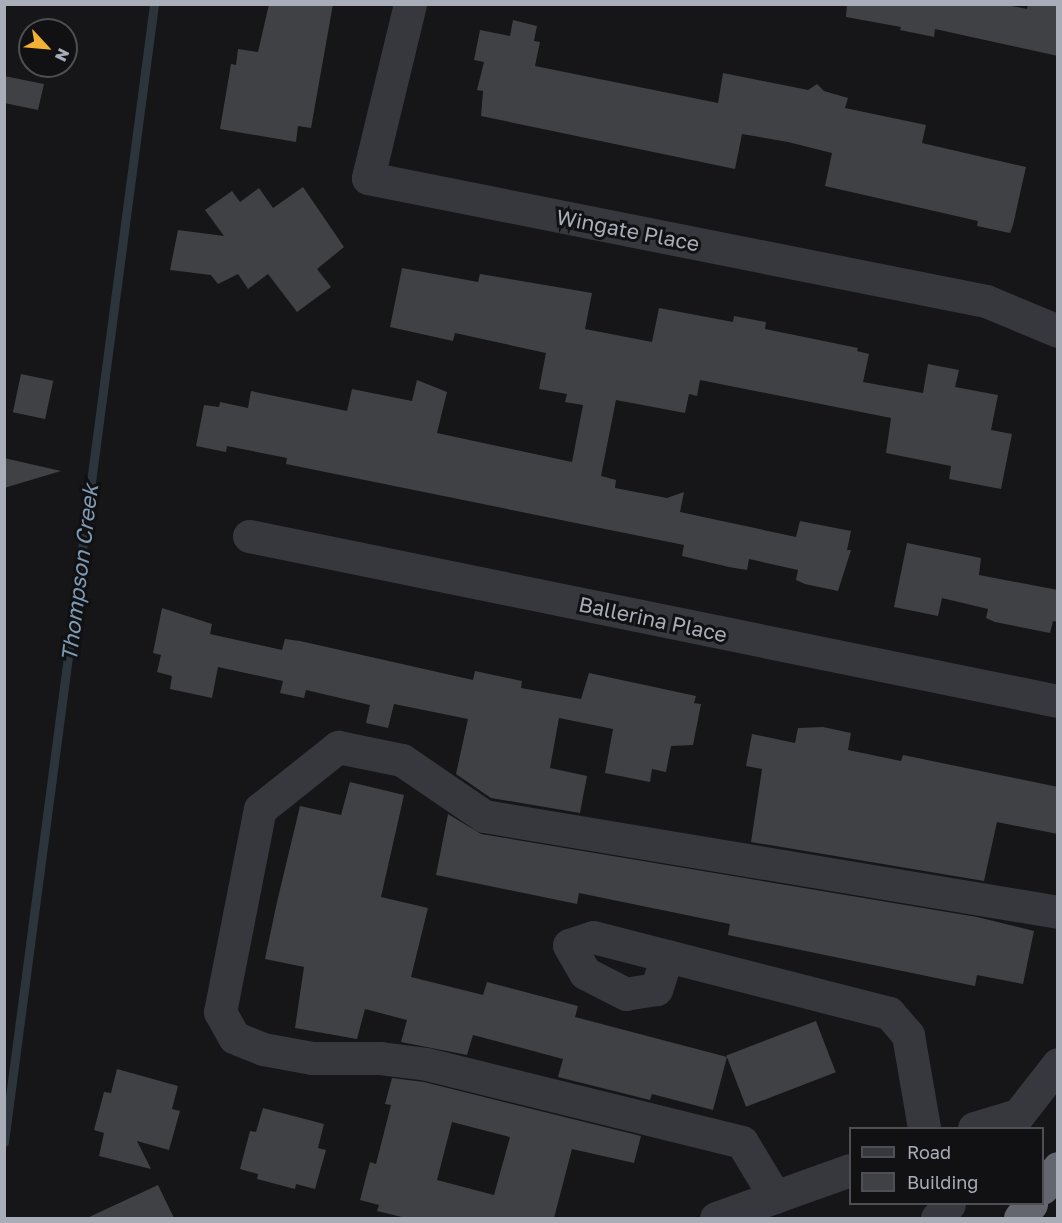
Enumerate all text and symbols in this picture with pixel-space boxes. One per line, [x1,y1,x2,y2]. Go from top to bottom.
north arrow [18,18,78,78]
text: N [51,45,74,65]
street label: Wingate Place [554,204,702,256]
water label: Thompson Creek [55,483,103,663]
street label: Ballerina Place [576,591,730,647]
legend [849,1127,1044,1205]
text: Road [907,1141,951,1163]
text: Building [907,1171,978,1193]

